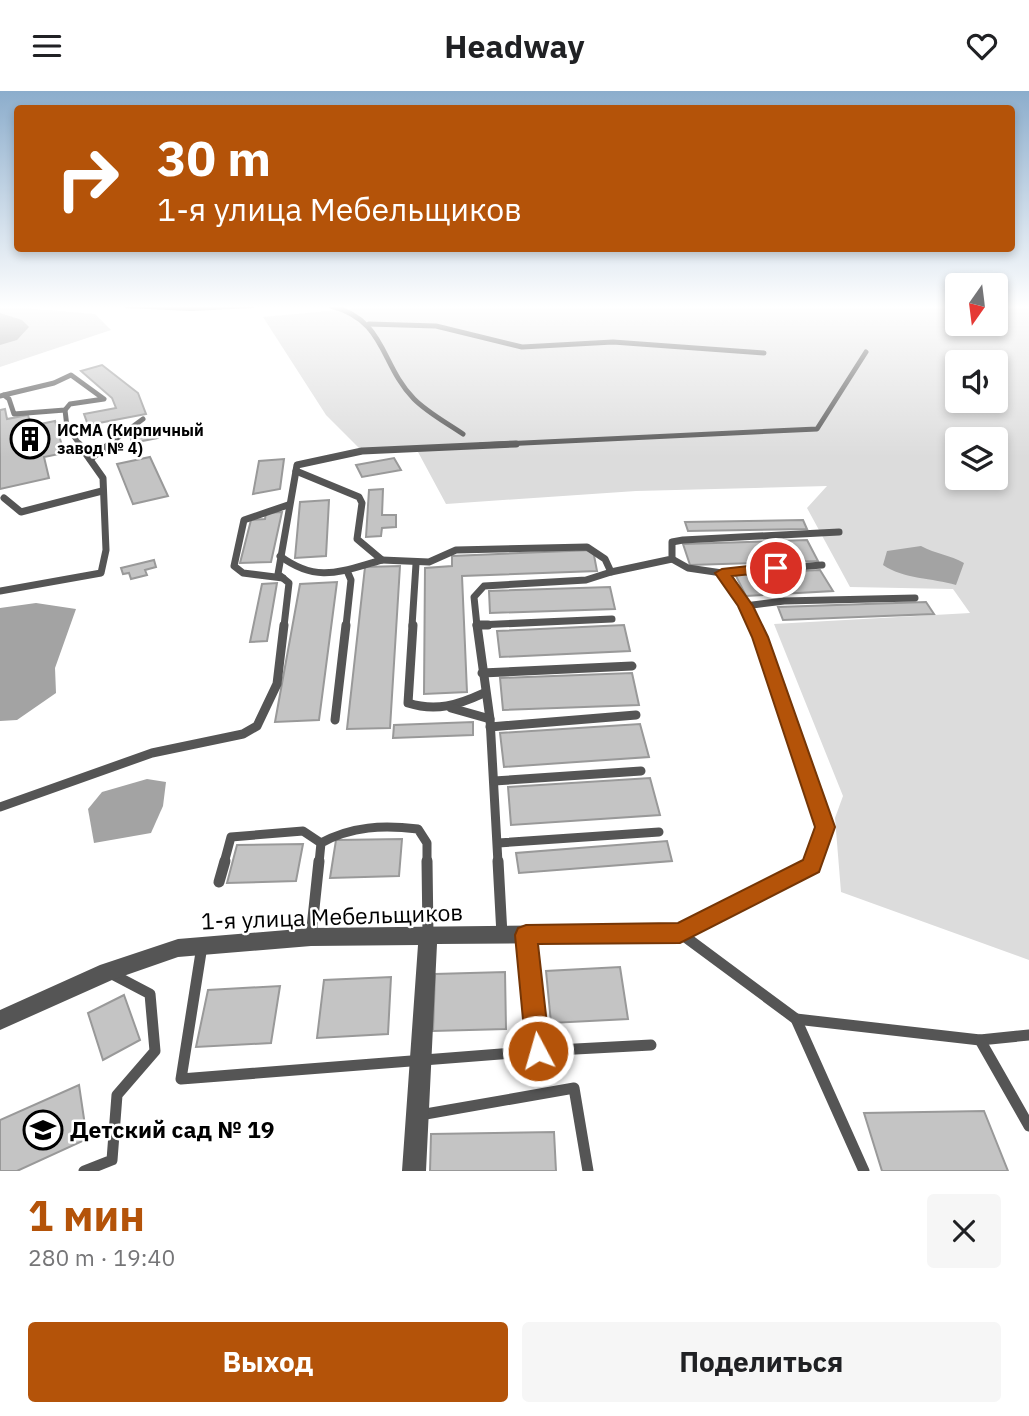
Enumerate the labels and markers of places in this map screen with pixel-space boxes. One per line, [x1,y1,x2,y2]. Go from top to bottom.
building icon: ИСМА (Кирпичный завод № 4) [9,418,51,460]
place label: ИСМА (Кирпичный завод № 4) [57,420,204,458]
pin [746,538,806,598]
school or university icon: Детский сад № 19 [22,1109,64,1151]
place label: Детский сад № 19 [70,1114,275,1144]

